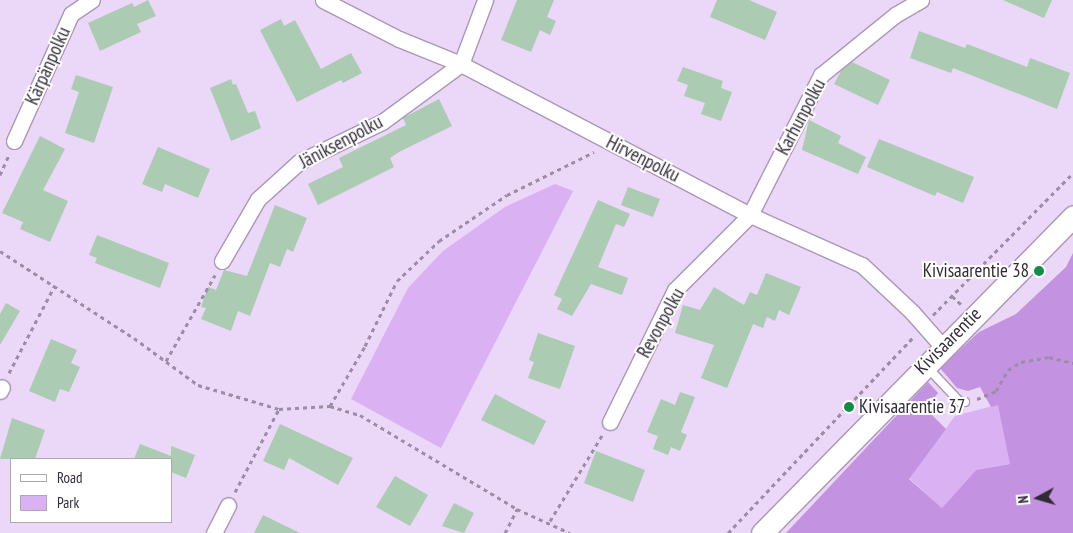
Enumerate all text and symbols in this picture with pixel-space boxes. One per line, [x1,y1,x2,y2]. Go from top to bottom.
street label: Kärpänpolku [21,23,75,109]
street label: Karhunpolku [771,75,831,159]
street label: Jäniksenpolku [295,111,387,173]
street label: Hirvenpolku [602,131,684,187]
place label: Kivisaarentie 38 [923,260,1029,282]
marker: Kivisaarentie 38 [1033,265,1045,277]
street label: Revonpolku [633,284,689,362]
street label: Kivisaarentie [910,303,986,379]
place label: Kivisaarentie 37 [859,396,965,418]
marker: Kivisaarentie 37 [843,401,855,413]
legend [10,458,172,523]
text: Road [57,468,83,487]
north arrow [1013,473,1063,523]
text: Park [57,493,79,512]
text: N [1014,495,1032,504]

